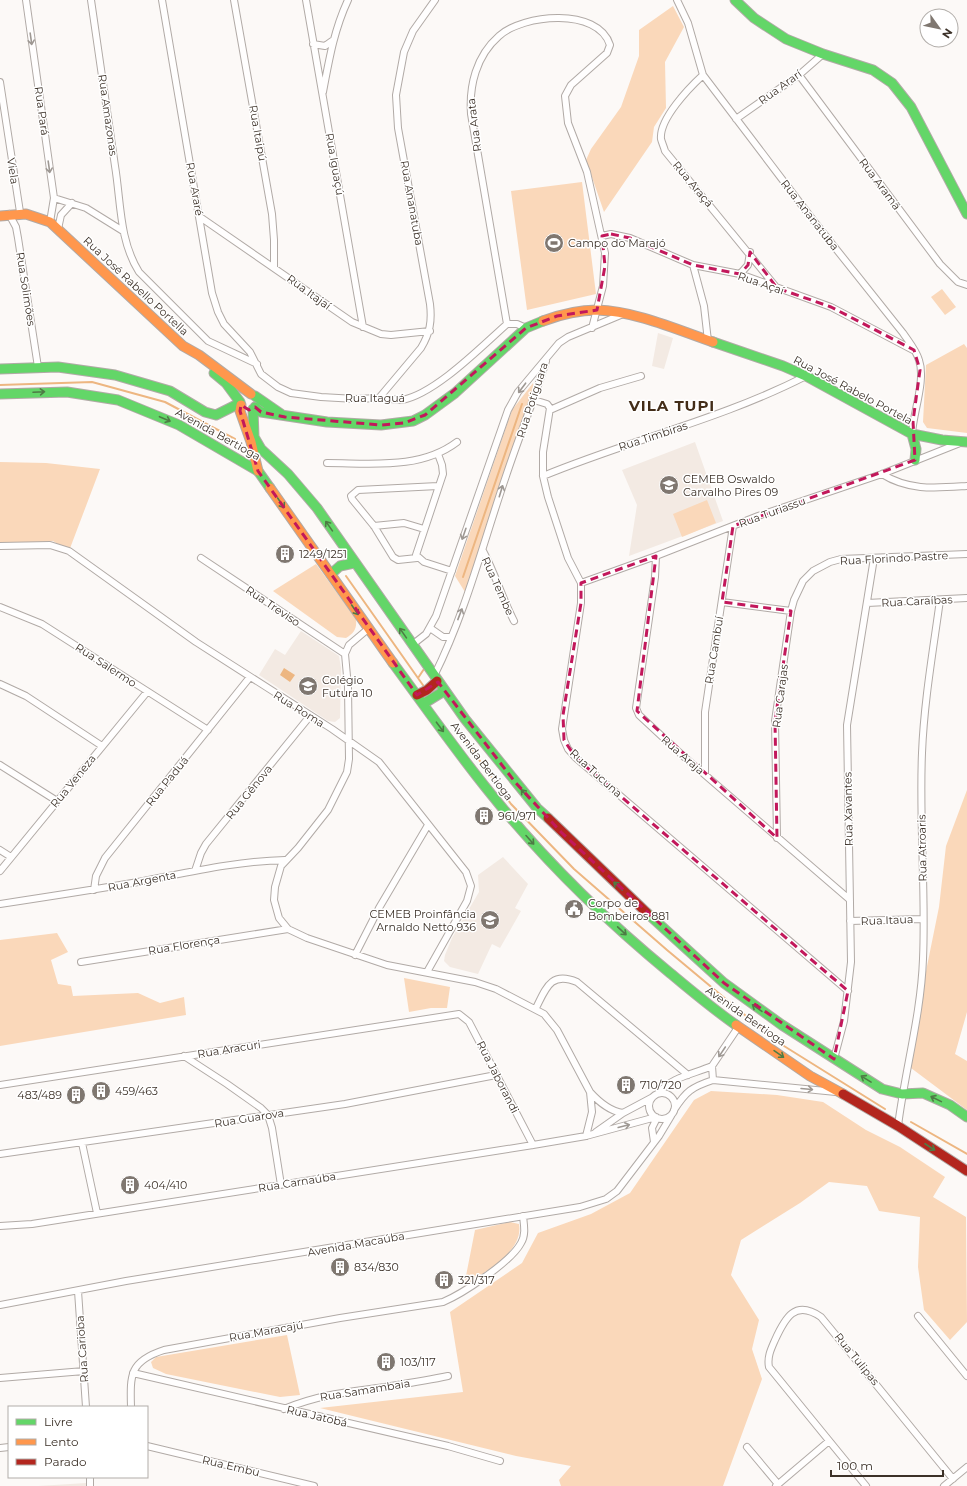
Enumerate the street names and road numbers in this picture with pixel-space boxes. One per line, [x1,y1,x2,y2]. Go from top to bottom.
street label: Rua Ararí [756,66,805,107]
street label: Rua Amazonas [95,73,121,157]
street label: Rua Pará [32,86,52,136]
street label: Rua Arata [464,97,484,153]
street label: Rua Itaipú [246,104,270,162]
street label: Rua Iguaçú [323,132,347,196]
street label: Rua Aramã [856,155,904,213]
street label: Viela [4,157,22,185]
street label: Rua Araçá [670,158,716,210]
street label: Rua Ananatuba [398,159,426,247]
street label: Rua Araré [183,161,207,217]
street label: Rua Ananatuba [778,177,842,253]
street label: Rua José Rabello Portella [80,234,192,338]
street label: Rua Solimões [13,251,39,328]
street label: Rua Açaí [736,269,787,298]
street label: Rua Itajaí [284,271,335,313]
street label: Rua José Rabelo Portela [791,353,915,427]
street label: Rua Potiguara [513,360,551,440]
street label: Rua Itaguá [345,391,405,405]
street label: Avenida Bertioga [173,405,263,463]
street label: Rua Timbiras [617,418,690,454]
street label: Rua Turiassu [737,493,807,531]
street label: Rua Florindo Pastre [839,548,949,568]
street label: Rua Tembe [479,554,517,618]
street label: Rua Treviso [243,583,303,629]
street label: Rua Caraíbas [881,592,954,610]
street label: Rua Cambuí [702,614,726,685]
street label: Rua Salermo [73,640,139,690]
street label: Rua Carajas [769,663,791,729]
street label: Rua Roma [271,688,327,730]
street label: Avenida Bertioga [448,719,516,803]
street label: Rua Araja [659,732,707,778]
street label: Rua Tucuna [567,746,625,800]
street label: Rua Veneza [47,752,99,810]
street label: Rua Paduá [143,753,191,809]
street label: Rua Gênova [223,762,275,822]
street label: Rua Xavantes [840,771,856,846]
street label: Rua Atroaris [914,814,930,882]
street label: Rua Argenta [107,868,177,894]
street label: Rua Itaua [860,912,914,928]
street label: Rua Florença [147,932,221,958]
street label: Avenida Bertioga [703,983,789,1049]
street label: Rua Aracuri [196,1037,262,1061]
street label: Rua Jaborandi [474,1038,522,1116]
street label: Rua Guarova [213,1106,285,1130]
street label: Rua Carnaúba [257,1169,337,1195]
street label: Avenida Macaúba [306,1229,406,1259]
street label: Rua Carioba [73,1315,91,1383]
street label: Rua Maracajú [228,1318,304,1344]
street label: Rua Tulipas [832,1330,883,1389]
street label: Rua Samambaia [319,1376,411,1404]
street label: Rua Jatobá [285,1402,349,1430]
street label: Rua Embu [201,1453,261,1479]

